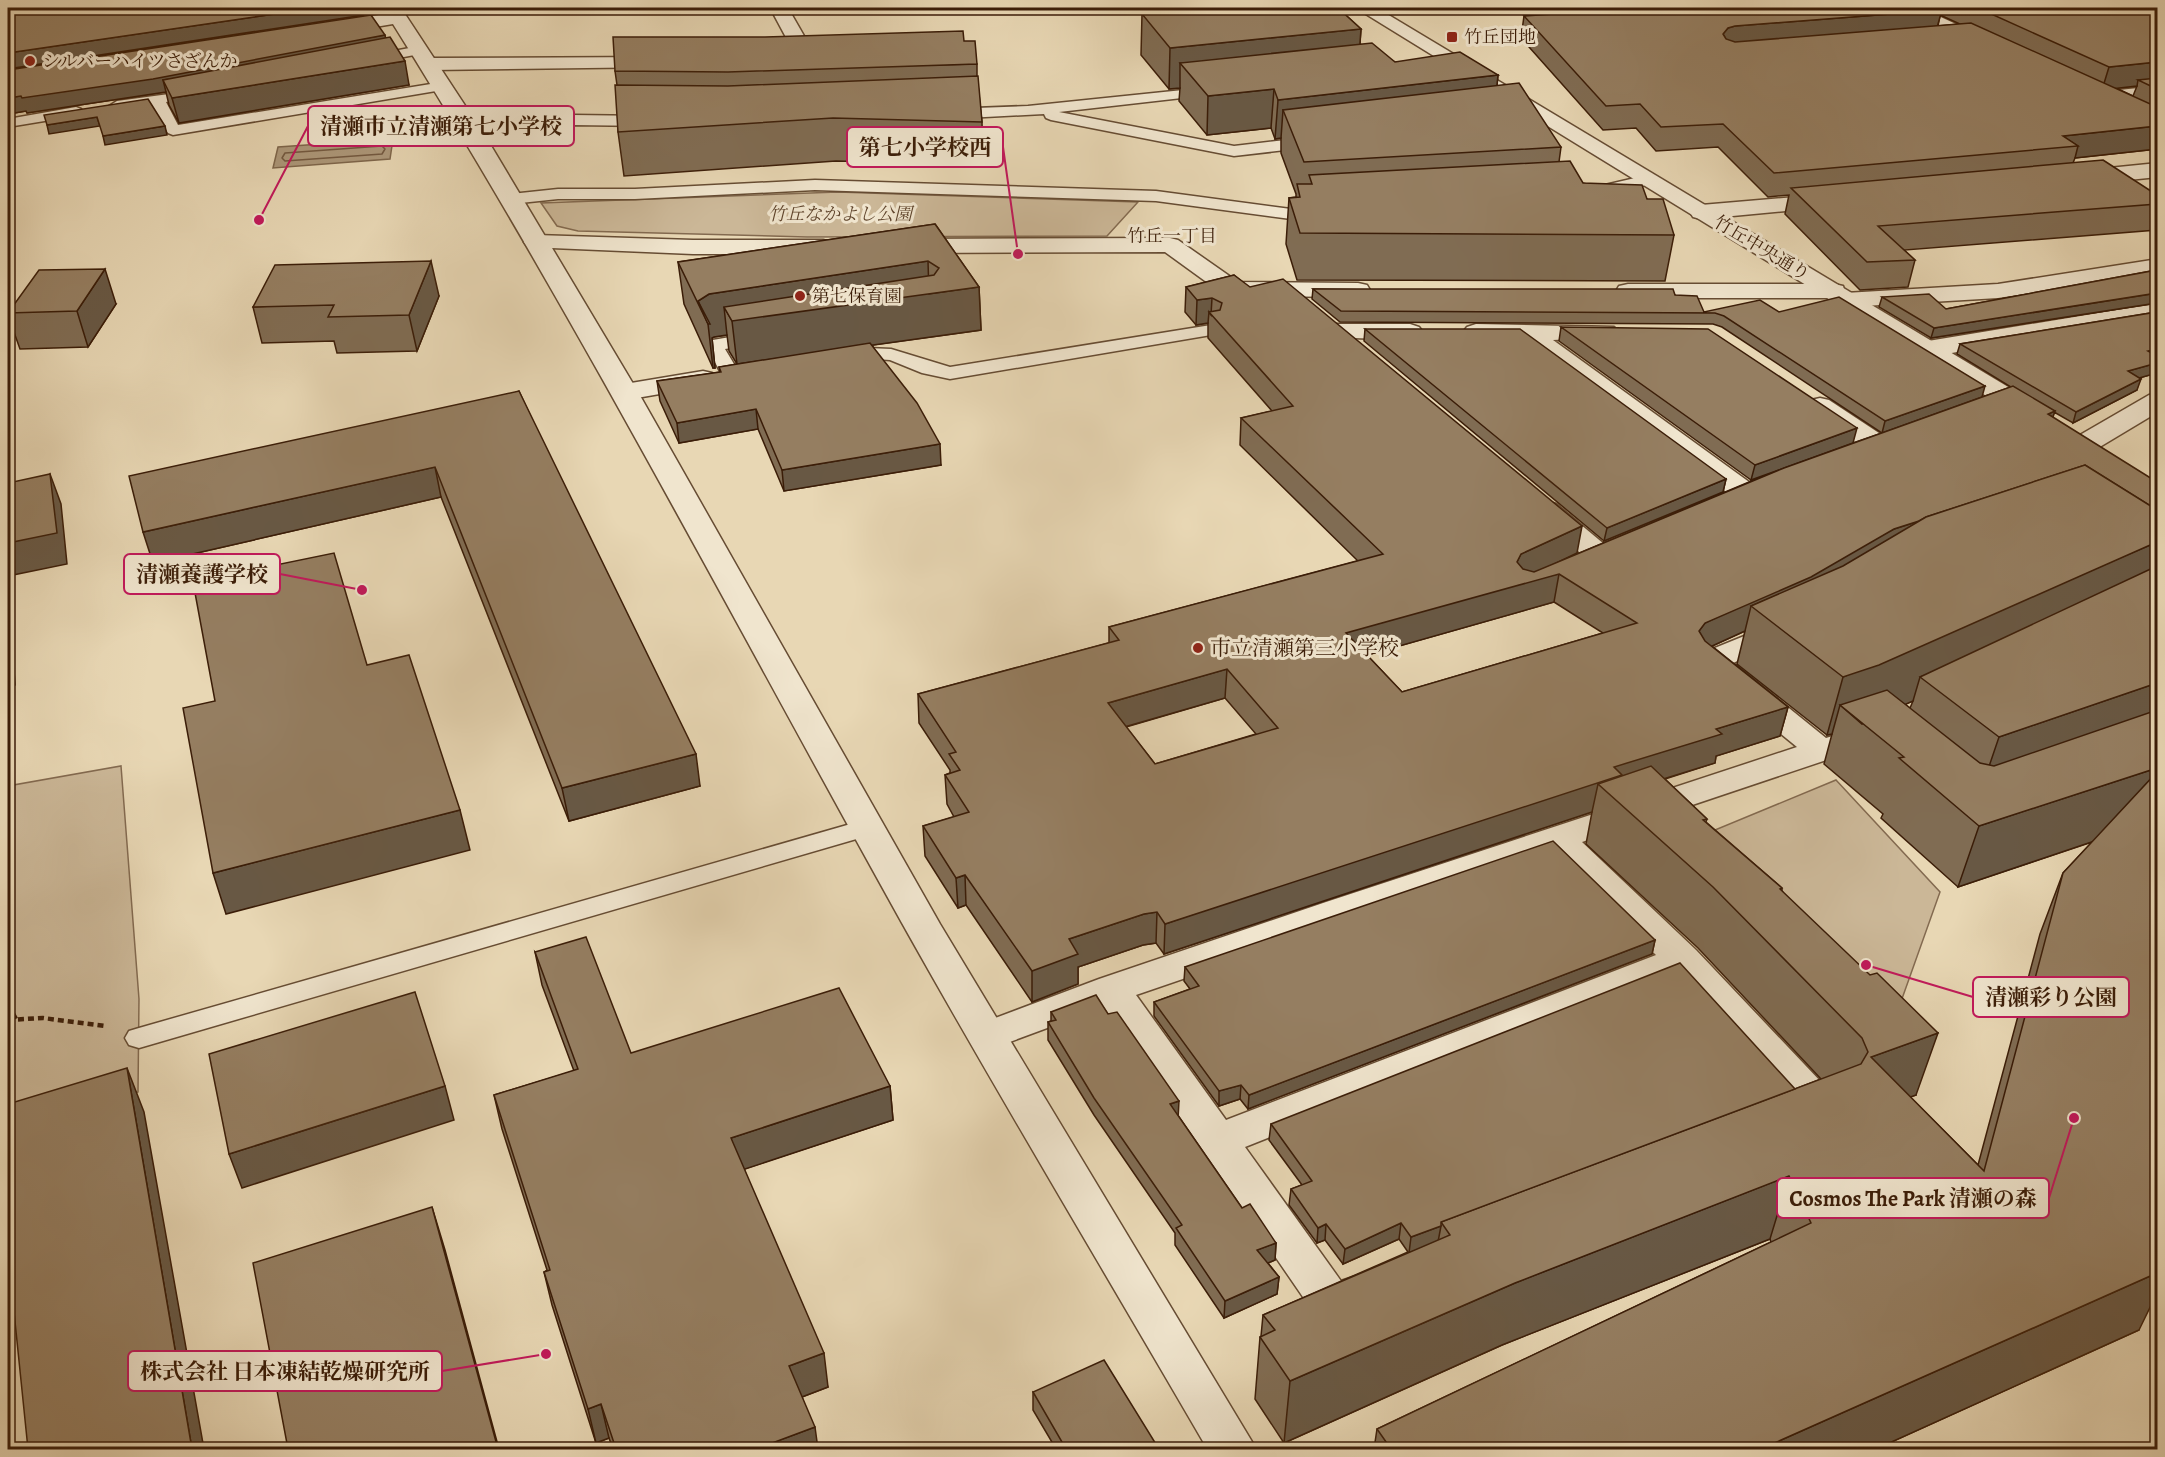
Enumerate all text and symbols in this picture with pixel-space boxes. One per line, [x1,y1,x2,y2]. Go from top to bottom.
place label: 竹丘団地 [1464,25,1536,49]
marker: 竹丘団地 [1445,30,1459,44]
place label: シルバーハイツさざんか [42,49,237,73]
marker: シルバーハイツさざんか [23,54,37,68]
callout: 清瀬市立清瀬第七小学校 [308,106,574,146]
text: 清瀬市立清瀬第七小学校 [320,112,562,142]
callout: 第七小学校西 [847,127,1003,167]
text: 第七小学校西 [859,133,991,163]
park label: 竹丘なかよし公園 [768,202,915,226]
street label: 竹丘中央通り [1710,210,1814,286]
district label: 竹丘一丁目 [1127,224,1217,248]
place label: 第七保育園 [812,284,902,308]
marker: 第七保育園 [793,289,807,303]
callout: 清瀬養護学校 [124,554,280,594]
text: 清瀬養護学校 [136,560,268,590]
place label: 市立清瀬第三小学校 [1210,634,1399,662]
marker: 市立清瀬第三小学校 [1191,641,1205,655]
callout: 清瀬彩り公園 [1973,977,2129,1017]
text: 清瀬彩り公園 [1985,983,2117,1013]
callout: Cosmos The Park 清瀬の森 [1777,1178,2049,1218]
text: Cosmos The Park 清瀬の森 [1789,1184,2037,1214]
callout: 株式会社 日本凍結乾燥研究所 [128,1351,442,1391]
text: 株式会社 日本凍結乾燥研究所 [140,1357,430,1387]

